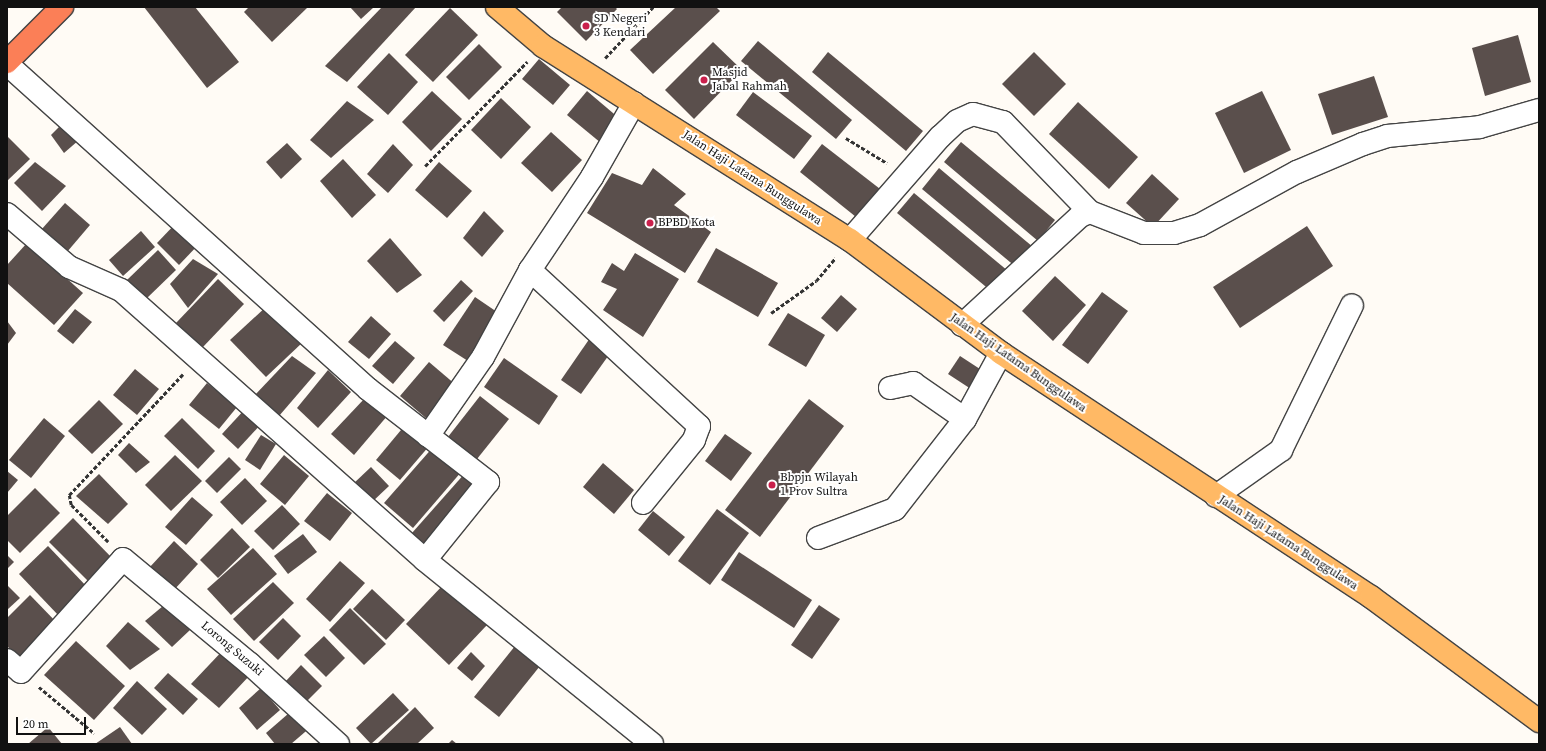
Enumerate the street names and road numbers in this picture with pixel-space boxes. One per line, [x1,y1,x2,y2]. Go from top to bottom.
street label: Jalan Haji Latama Bunggulawa [680,128,824,228]
street label: Jalan Haji Latama Bunggulawa [947,310,1089,416]
street label: Jalan Haji Latama Bunggulawa [1216,493,1360,593]
street label: Lorong Suzuki [198,619,266,679]

